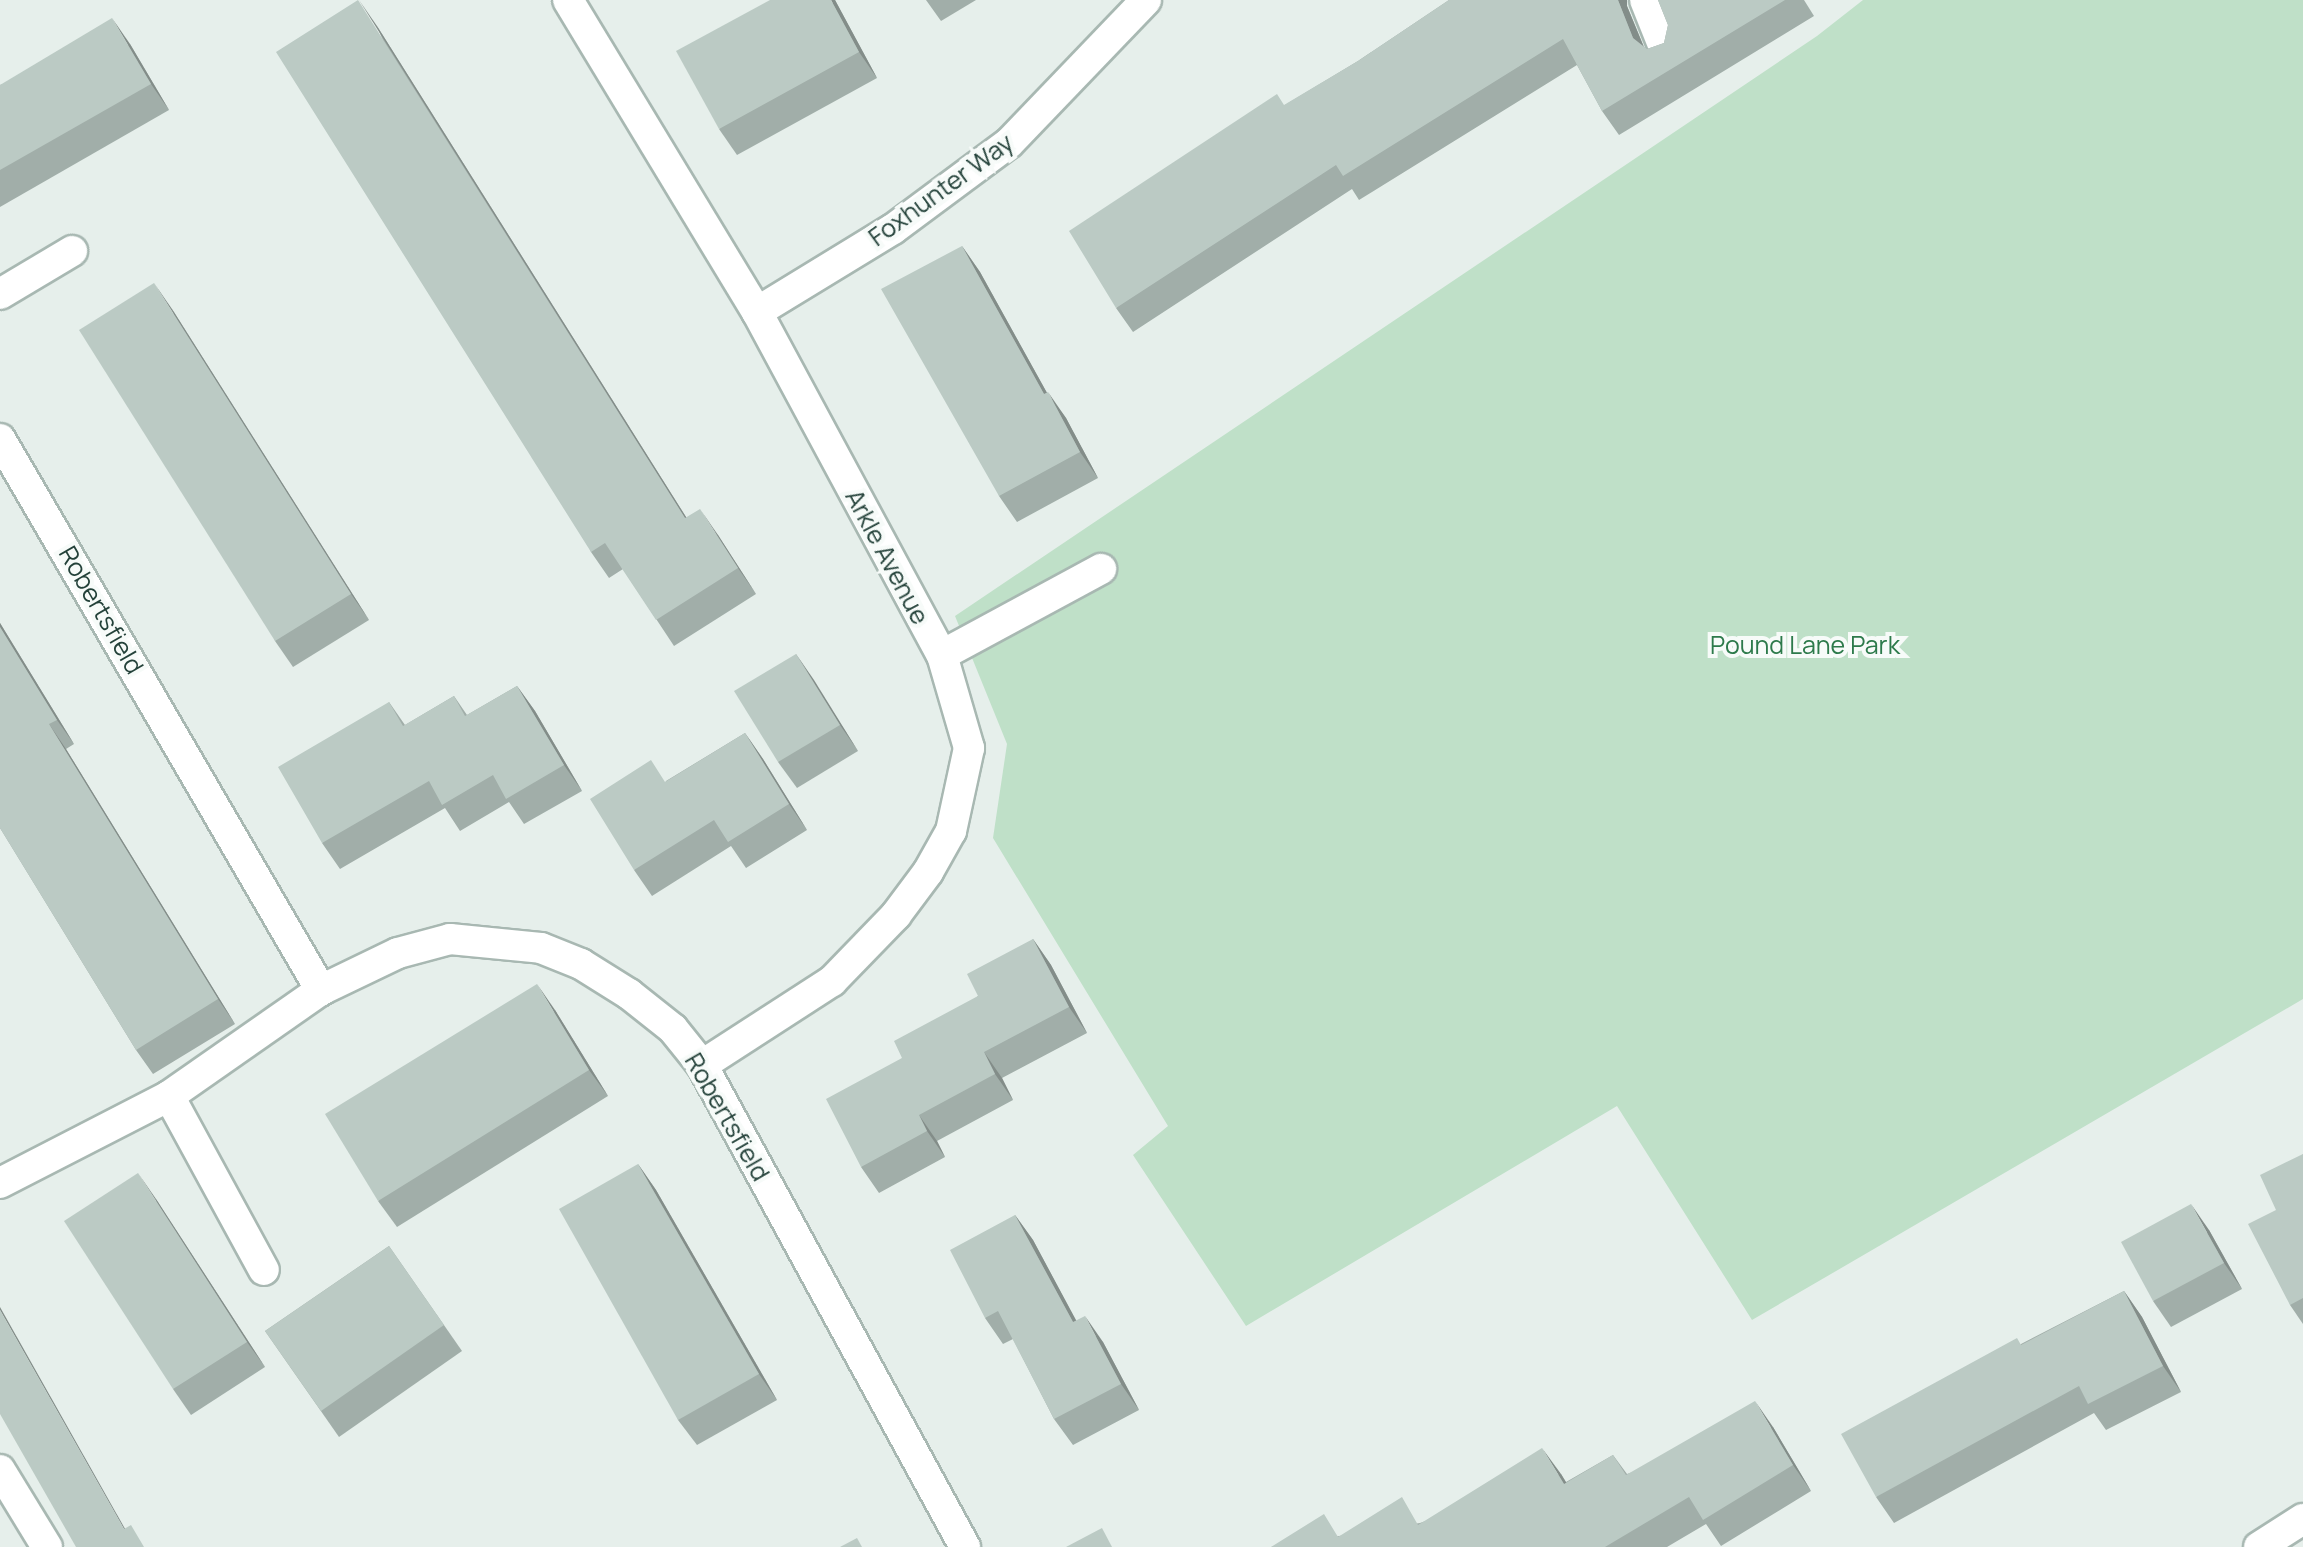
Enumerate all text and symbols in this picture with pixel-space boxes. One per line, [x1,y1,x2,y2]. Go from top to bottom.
street label: Foxhunter Way [863,128,1019,252]
street label: Arkle Avenue [839,484,935,630]
street label: Robertsfield [52,541,150,679]
park label: Pound Lane Park [1710,630,1900,660]
street label: Robertsfield [678,1048,776,1186]

